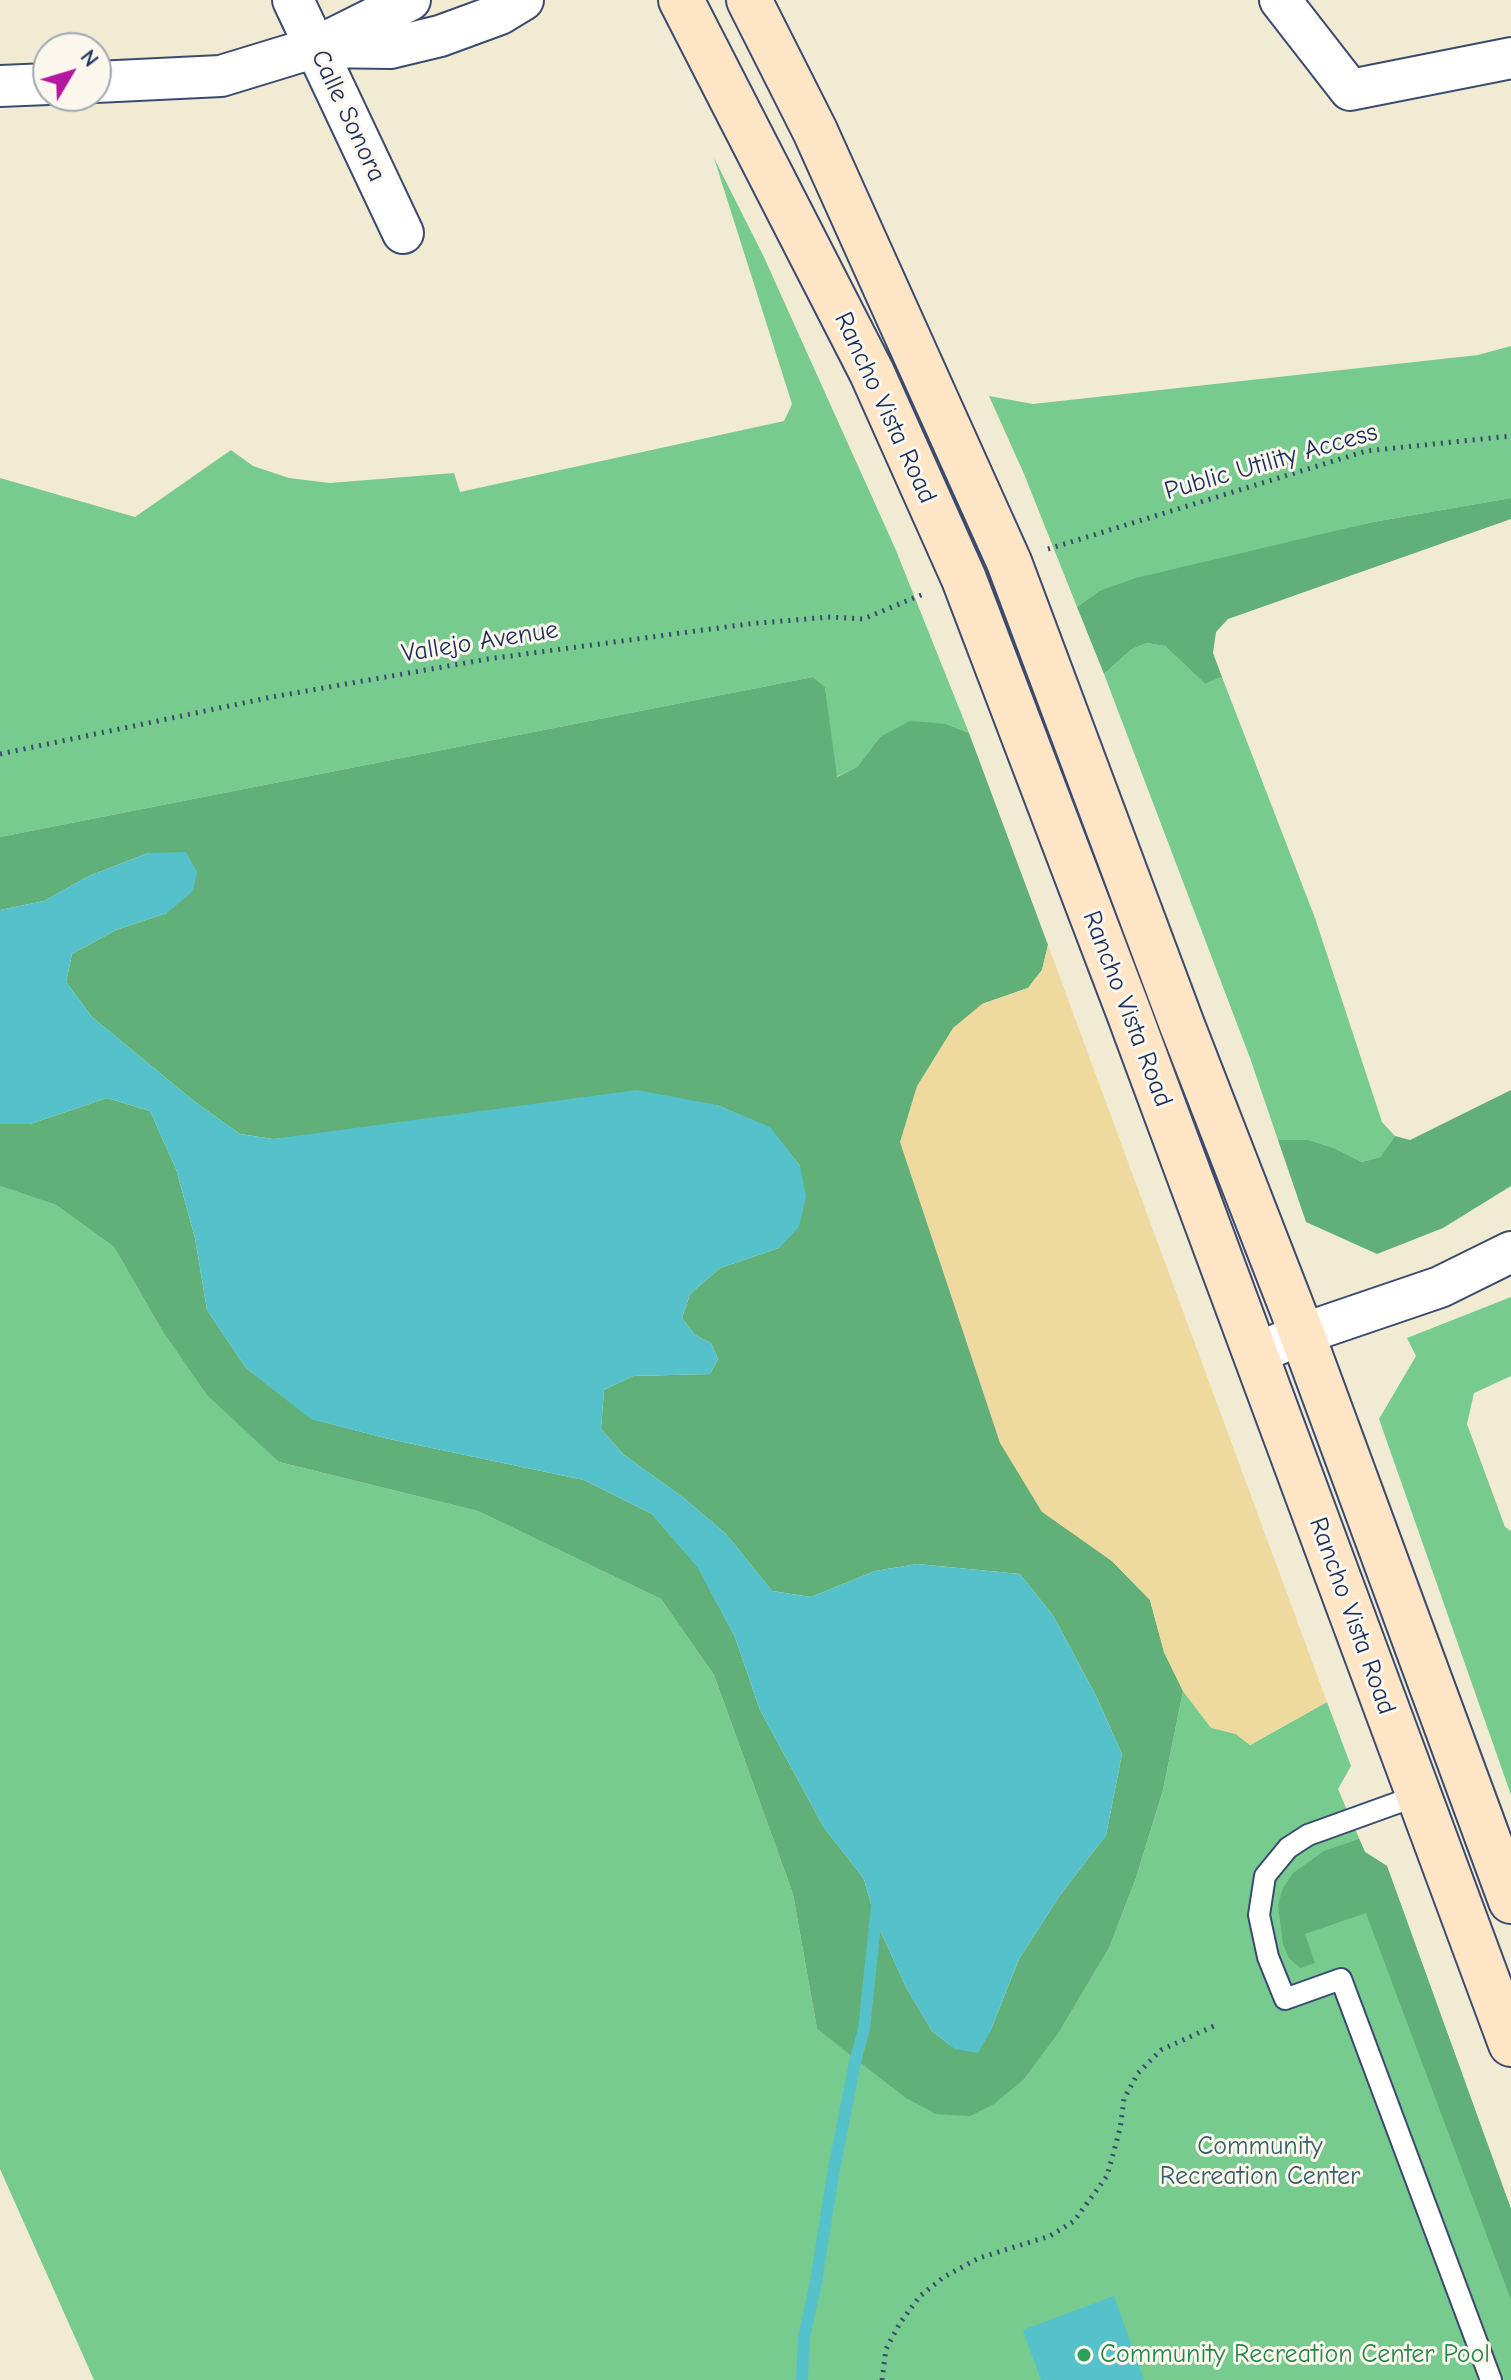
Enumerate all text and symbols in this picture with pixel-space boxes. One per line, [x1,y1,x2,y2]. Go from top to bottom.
north arrow [32,32,112,112]
text: N [75,45,104,72]
street label: Calle Sonora [304,45,392,187]
street label: Rancho Vista Road [827,307,943,509]
street label: Public Utility Access [1161,417,1381,507]
street label: Vallejo Avenue [400,614,560,670]
street label: Rancho Vista Road [1075,907,1179,1111]
street label: Rancho Vista Road [1302,1513,1402,1719]
park label: Community Recreation Center [1160,2131,1360,2192]
place label: Community Recreation Center Pool [1100,2339,1490,2371]
marker: Community Recreation Center Pool [1075,2346,1093,2364]

